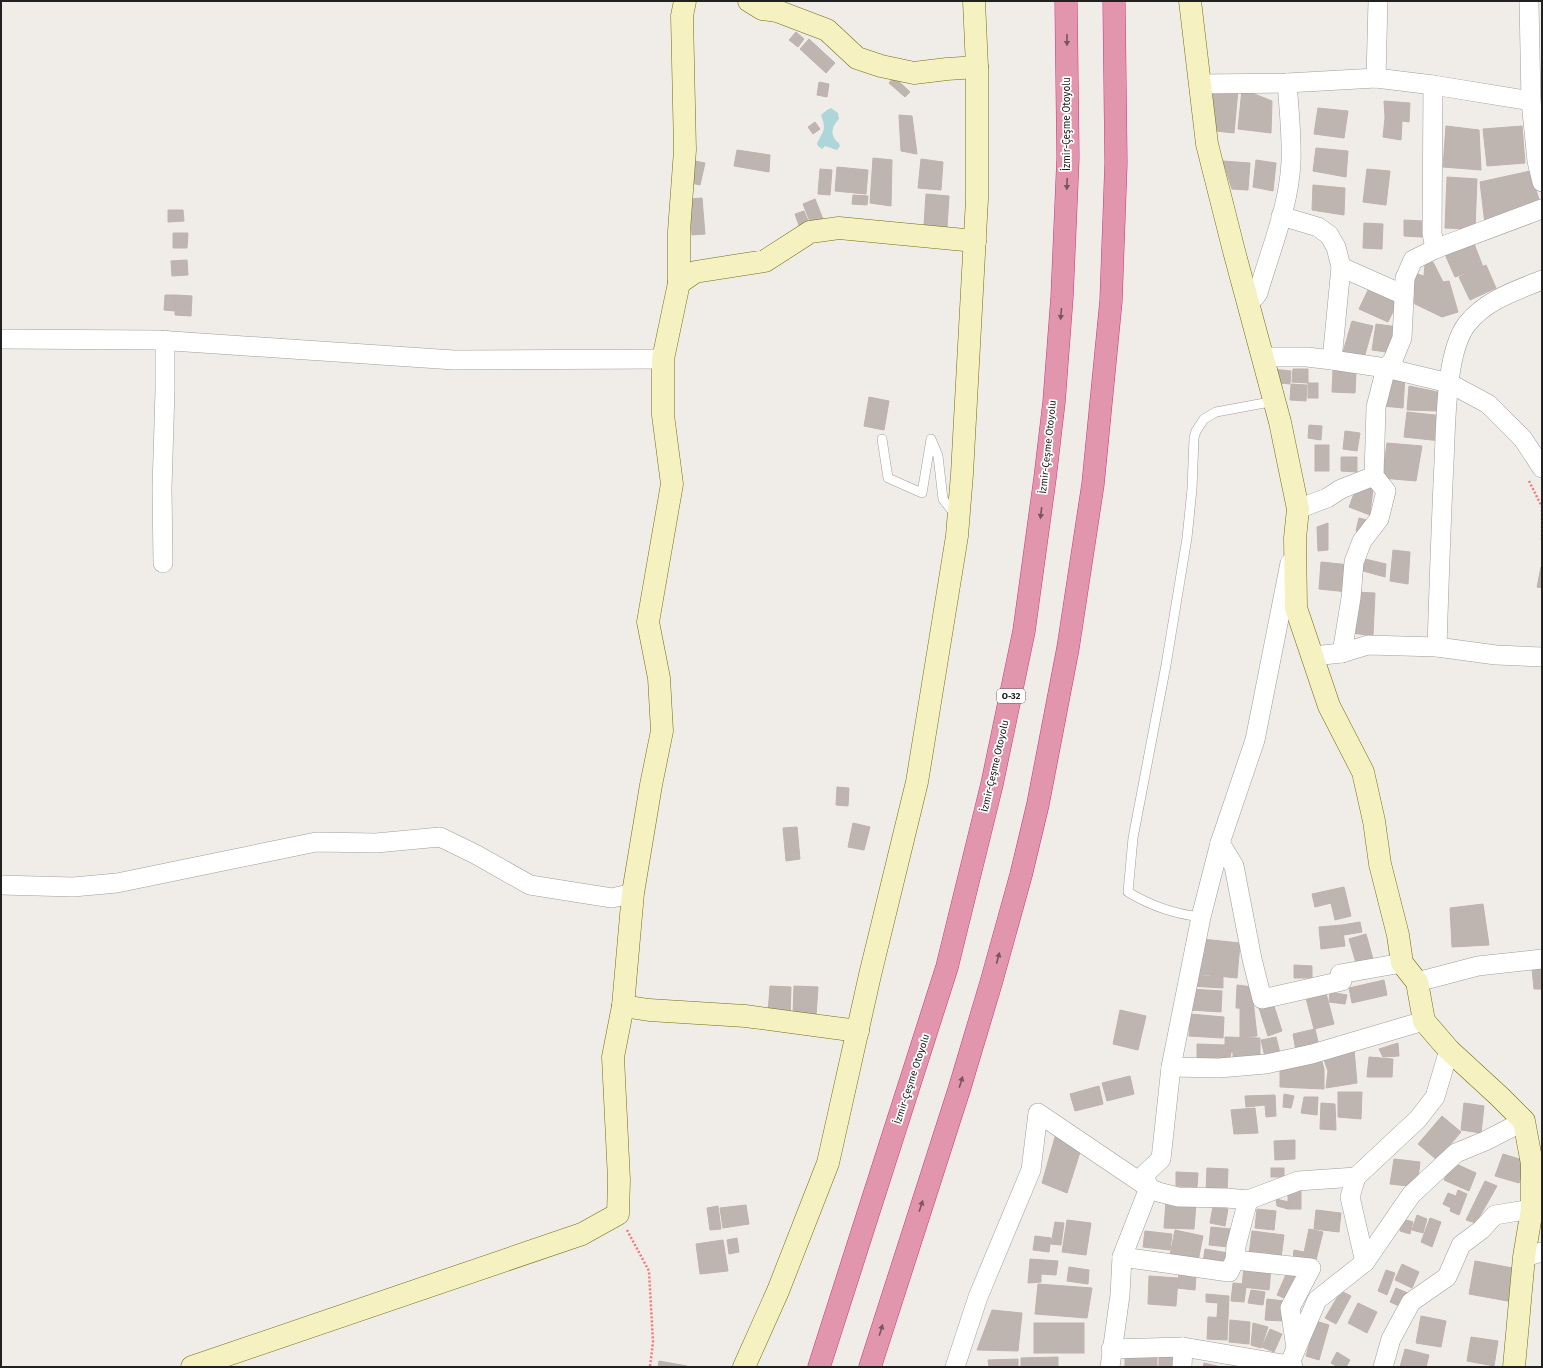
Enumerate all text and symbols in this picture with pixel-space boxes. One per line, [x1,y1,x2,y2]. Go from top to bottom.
one-way arrow [1064,34,1070,47]
street label: İzmir-Çeşme Otoyolu [1059,77,1073,171]
one-way arrow [1063,178,1070,190]
one-way arrow [1057,308,1064,320]
street label: İzmir-Çeşme Otoyolu [1035,399,1059,494]
one-way arrow [1038,507,1044,519]
road number: O-32 [997,689,1025,703]
street label: İzmir-Çeşme Otoyolu [977,718,1011,813]
one-way arrow [995,952,1001,964]
street label: İzmir-Çeşme Otoyolu [890,1032,932,1126]
one-way arrow [958,1076,964,1088]
one-way arrow [918,1200,924,1212]
one-way arrow [878,1323,884,1335]

